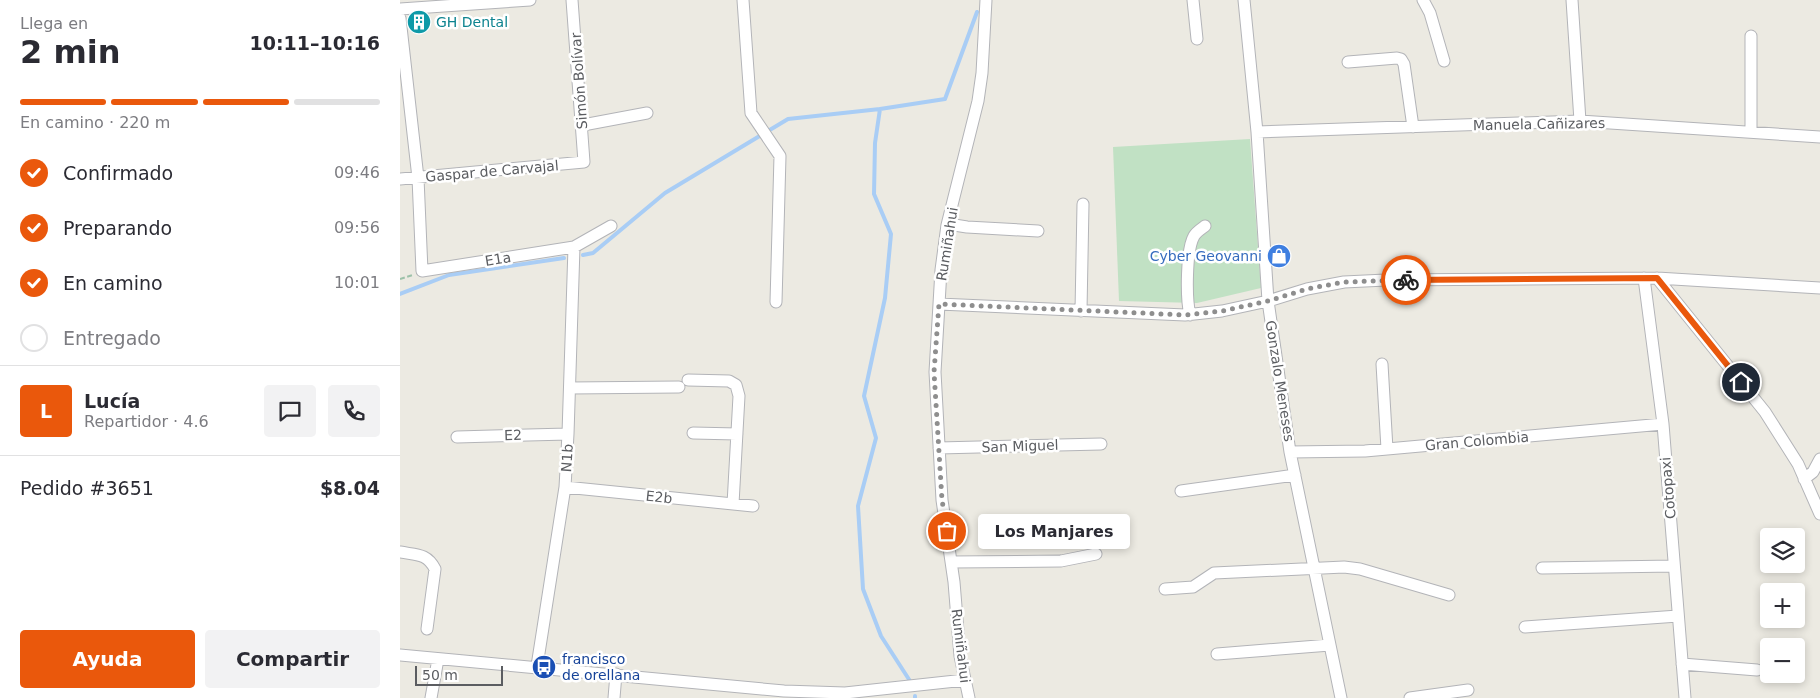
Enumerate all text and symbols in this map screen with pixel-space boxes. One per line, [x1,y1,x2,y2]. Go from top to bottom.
building icon: GH Dental [406,9,432,35]
text: Llega en [20,14,88,33]
place label: GH Dental [436,14,508,30]
text: 10:11–10:16 [250,32,380,54]
street label: Simón Bolívar [568,32,590,130]
text: 2 min [20,33,121,71]
text: En camino · 220 m [20,113,170,132]
street label: Manuela Cañizares [1473,115,1605,133]
street label: Gaspar de Carvajal [425,157,559,185]
icon: check [20,159,48,187]
text: Confirmado [63,162,173,184]
text: 09:46 [334,163,380,182]
street label: Rumiñahui [933,206,961,282]
icon: check [20,214,48,242]
text: Preparando [63,217,172,239]
text: 09:56 [334,218,380,237]
shop icon: Cyber Geovanni [1266,243,1292,269]
place label: Cyber Geovanni [1150,248,1262,264]
street label: E1a [484,249,512,269]
courier [1381,255,1431,305]
icon: bike [1392,266,1420,294]
icon: check [20,269,48,297]
text: En camino [63,272,163,294]
text: 10:01 [334,273,380,292]
street label: Gonzalo Meneses [1263,319,1297,443]
text: Entregado [63,327,161,349]
pin [1720,361,1762,403]
icon: home [1727,368,1755,396]
button: chat [264,385,316,437]
button: phone [328,385,380,437]
text: Lucía [84,390,140,412]
text: L [40,400,52,422]
text: Repartidor · 4.6 [84,412,209,431]
street label: E2 [504,427,522,443]
street label: Gran Colombia [1424,428,1530,454]
street label: San Miguel [981,437,1059,455]
street label: N1b [558,443,576,473]
street label: Cotopaxi [1657,456,1679,520]
text: Pedido #3651 [20,477,154,499]
text: $8.04 [320,477,380,499]
street label: E2b [645,488,673,506]
pin [926,510,968,552]
callout: Los Manjares [977,514,1130,548]
icon: bag [933,517,961,545]
text: Los Manjares [995,522,1113,541]
map controls [1760,528,1805,683]
button: layers [1760,528,1805,573]
button: + [1760,583,1805,628]
street label: Rumiñahui [949,608,973,684]
button: Ayuda [20,630,195,688]
button: Compartir [205,630,380,688]
button: − [1760,638,1805,683]
place label: francisco de orellana [562,651,640,683]
bus stop icon: francisco de orellana [531,654,557,680]
scale bar [415,663,502,686]
text: 50 m [422,667,458,683]

